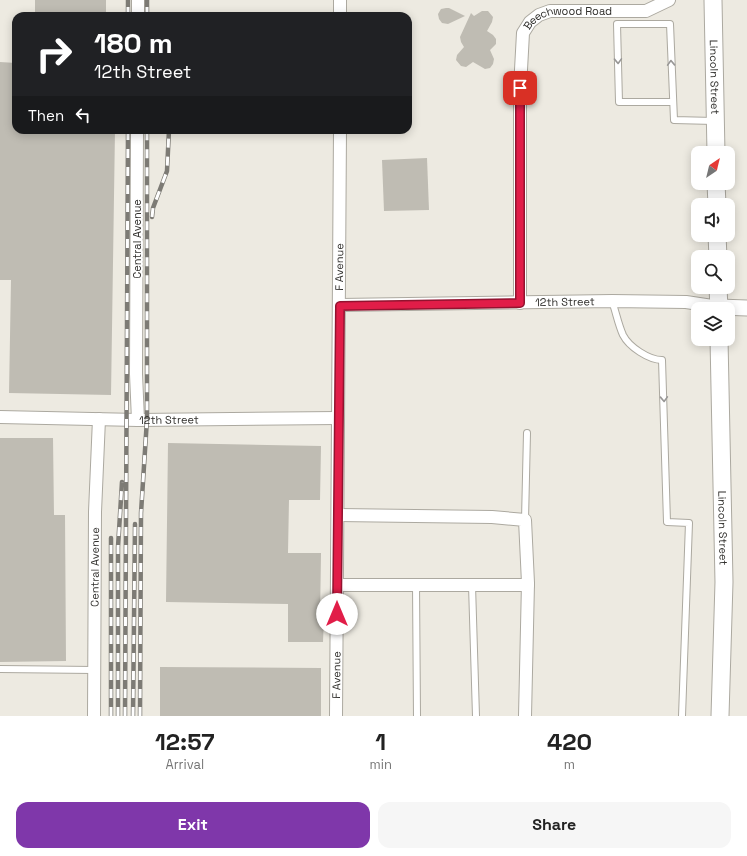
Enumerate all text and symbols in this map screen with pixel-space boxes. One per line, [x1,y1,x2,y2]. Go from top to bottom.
street label: Beechwood Road [520,3,612,32]
text: 180 m [94,25,173,61]
icon: right [28,28,80,80]
street label: Lincoln Street [707,39,722,115]
one-way arrow [614,58,622,64]
text: 12th Street [94,60,191,83]
one-way arrow [667,60,676,66]
pin [503,71,537,105]
icon: arrive [509,77,531,99]
icon: left [72,104,94,126]
text: Then [28,106,64,125]
north arrow [691,146,735,190]
map controls [691,146,735,346]
button: sound [691,198,735,242]
street label: Central Avenue [130,199,144,279]
street label: F Avenue [332,243,346,291]
button: search [691,250,735,294]
street label: 12th Street [535,294,595,309]
button: layers [691,302,735,346]
one-way arrow [659,396,668,402]
street label: 12th Street [139,412,199,427]
street label: Lincoln Street [715,490,731,565]
street label: Central Avenue [88,527,102,607]
position arrow [316,593,358,635]
street label: F Avenue [329,651,343,699]
text: 12:57 [155,726,215,757]
text: 1 [375,726,386,757]
text: 420 [547,726,592,757]
text: Arrival [165,756,204,773]
text: min [370,756,392,773]
text: m [564,756,575,773]
button: Exit [16,802,370,848]
button: Share [378,802,731,848]

